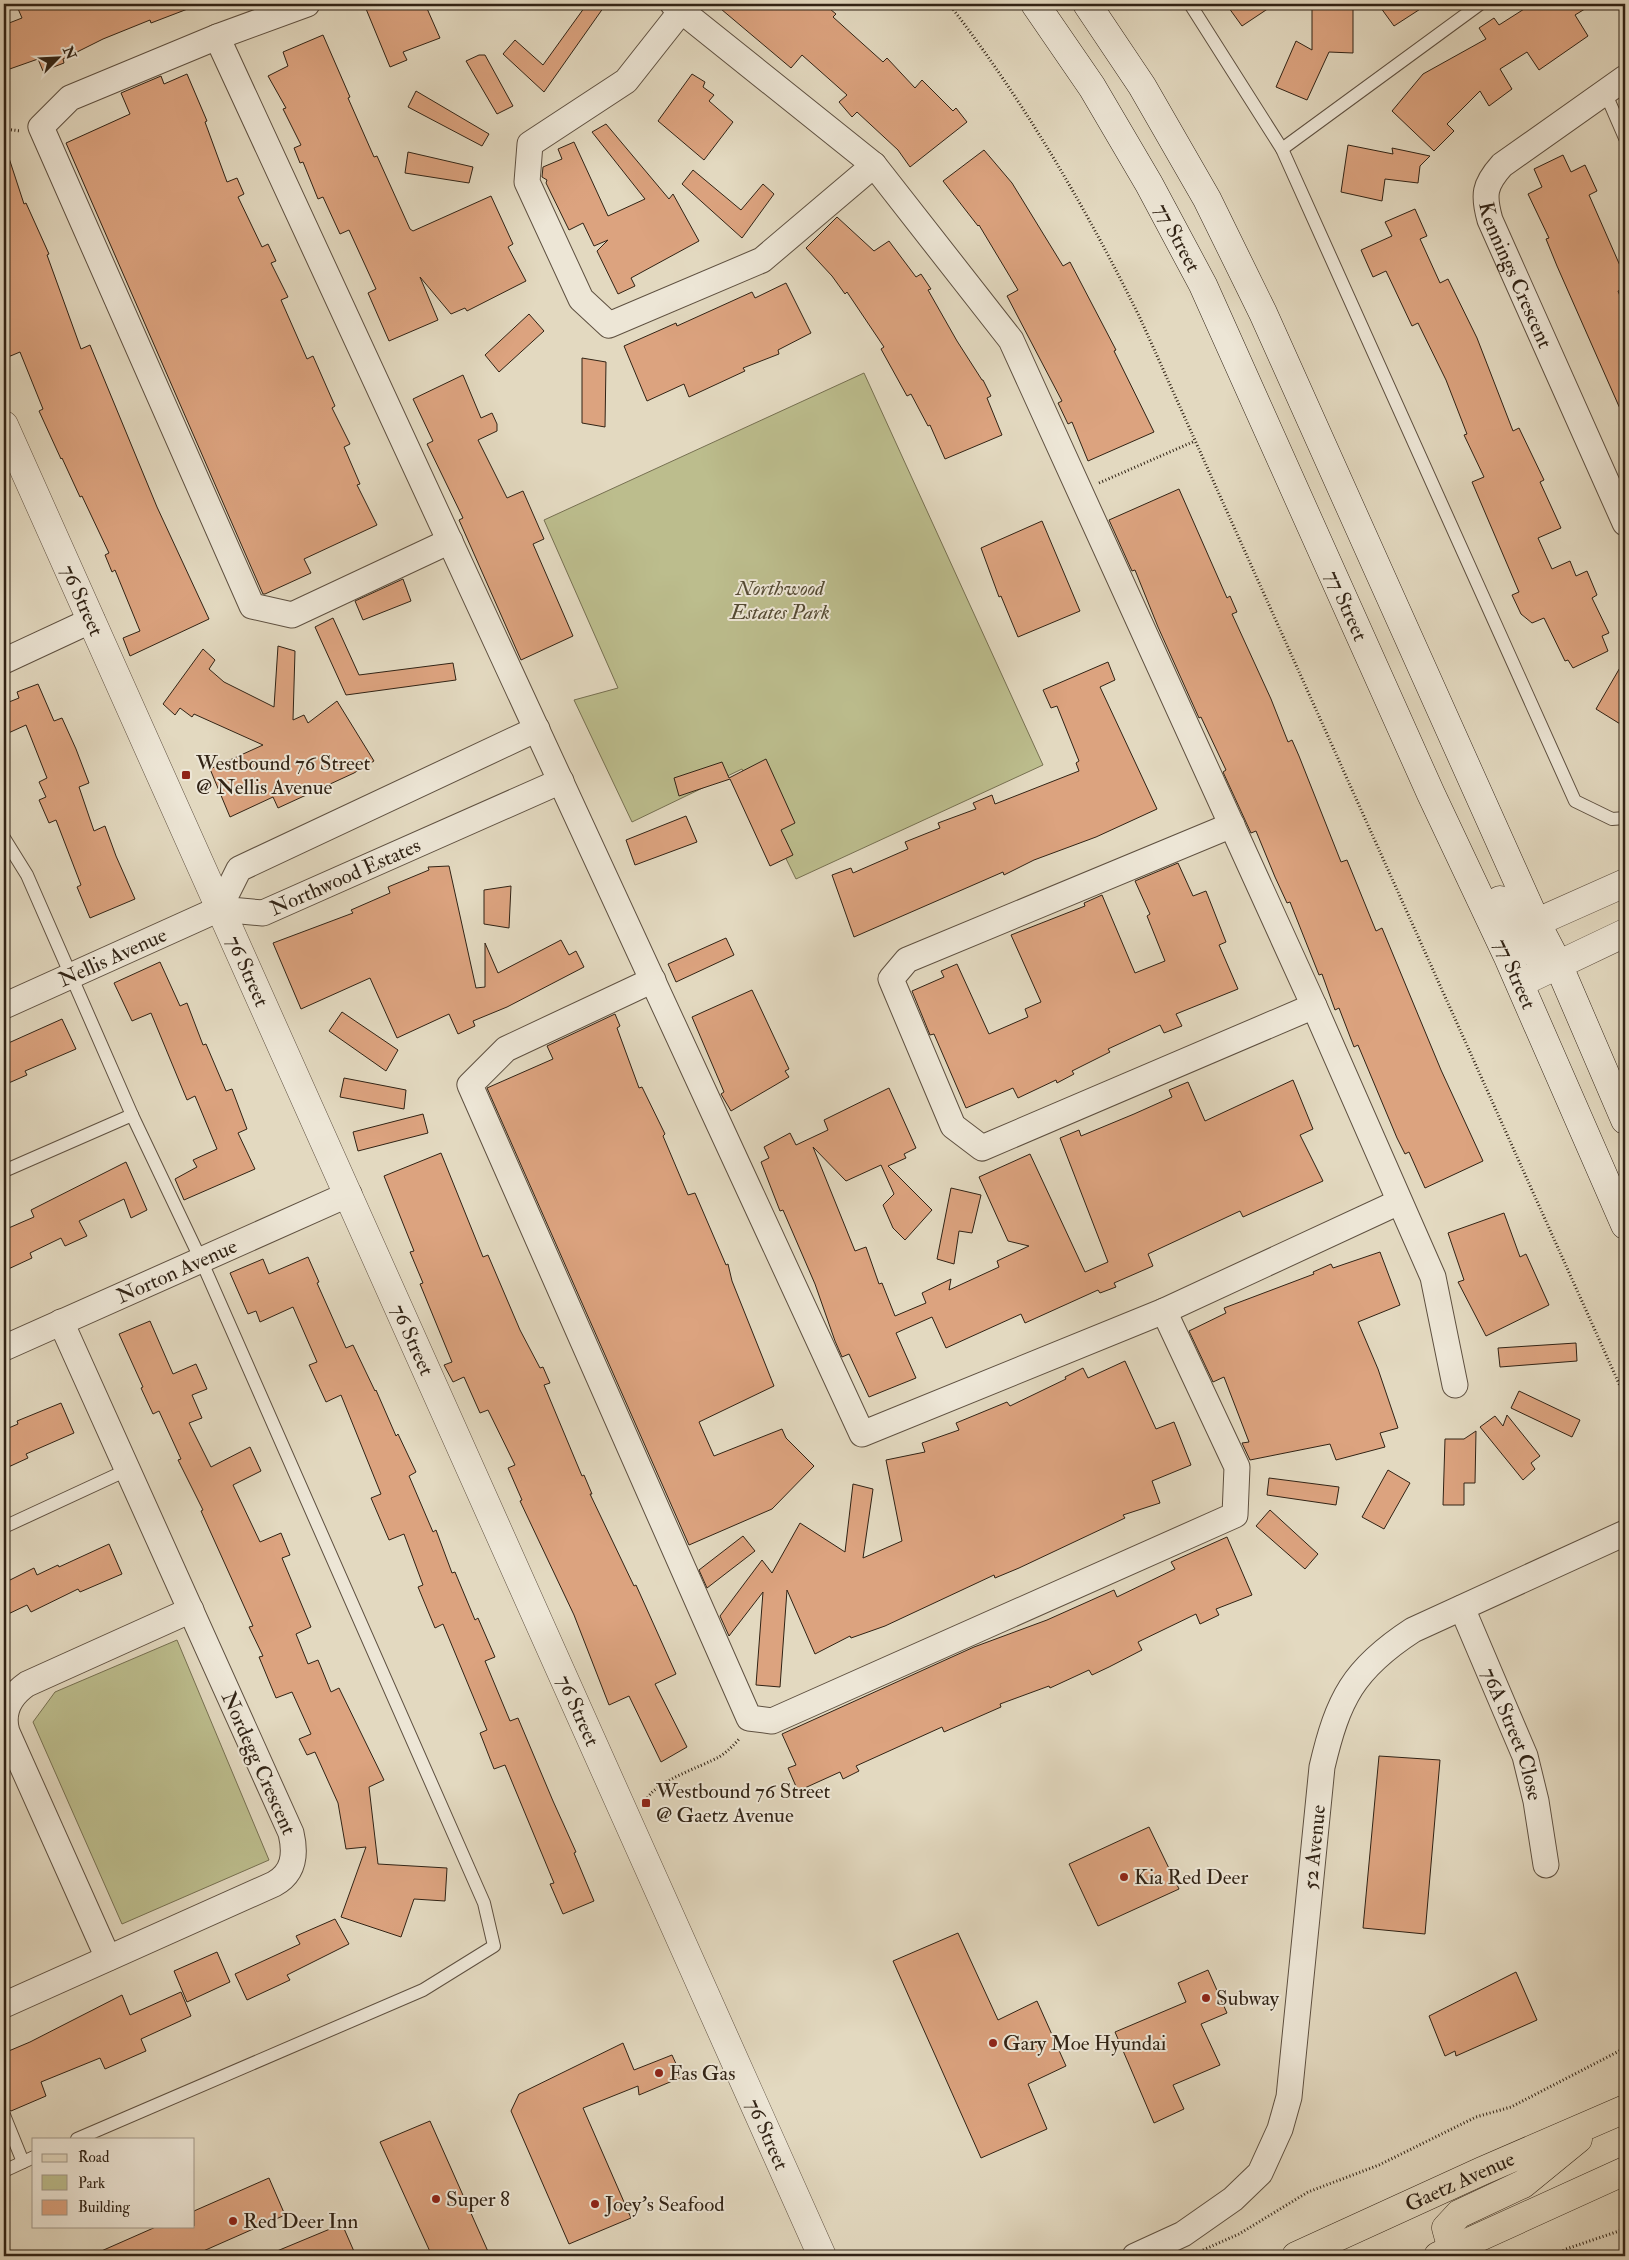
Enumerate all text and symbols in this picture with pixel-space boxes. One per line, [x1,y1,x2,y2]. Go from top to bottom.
north arrow [32,32,82,82]
text: N [59,43,80,63]
street label: 77 Street [1148,199,1207,277]
street label: Kennings Crescent [1472,200,1558,353]
street label: 76 Street [54,561,110,641]
street label: 77 Street [1319,566,1374,645]
park label: Northwood Estates Park [728,575,830,626]
place label: Westbound 76 Street @ Nellis Avenue [195,750,371,801]
marker: Westbound 76 Street @ Nellis Avenue [180,769,192,781]
street label: Northwood Estates [266,832,425,922]
street label: Nellis Avenue [54,921,171,994]
street label: 76 Street [220,931,275,1011]
street label: 77 Street [1487,934,1542,1014]
street label: Norton Avenue [112,1233,241,1310]
street label: 76 Street [385,1300,440,1380]
street label: 76A Street Close [1475,1664,1548,1803]
street label: 76 Street [550,1671,606,1751]
street label: Nordegg Crescent [215,1687,302,1839]
place label: Westbound 76 Street @ Gaetz Avenue [655,1778,831,1829]
marker: Westbound 76 Street @ Gaetz Avenue [640,1797,652,1809]
street label: 52 Avenue [1297,1803,1332,1891]
place label: Kia Red Deer [1134,1864,1248,1891]
marker: Kia Red Deer [1118,1871,1130,1883]
place label: Subway [1216,1985,1280,2012]
marker: Subway [1200,1992,1212,2004]
place label: Gary Moe Hyundai [1003,2030,1167,2057]
marker: Gary Moe Hyundai [987,2037,999,2049]
place label: Fas Gas [669,2060,735,2087]
marker: Fas Gas [653,2067,665,2079]
street label: 76 Street [739,2095,795,2174]
legend [32,2138,195,2228]
street label: Gaetz Avenue [1401,2145,1519,2218]
text: Road [78,2148,110,2167]
text: Park [78,2174,105,2193]
place label: Super 8 [446,2186,510,2213]
place label: Joey's Seafood [604,2191,725,2218]
marker: Super 8 [430,2193,442,2205]
text: Building [78,2198,130,2217]
marker: Joey's Seafood [589,2198,601,2210]
place label: Red Deer Inn [243,2208,359,2235]
marker: Red Deer Inn [227,2215,239,2227]

